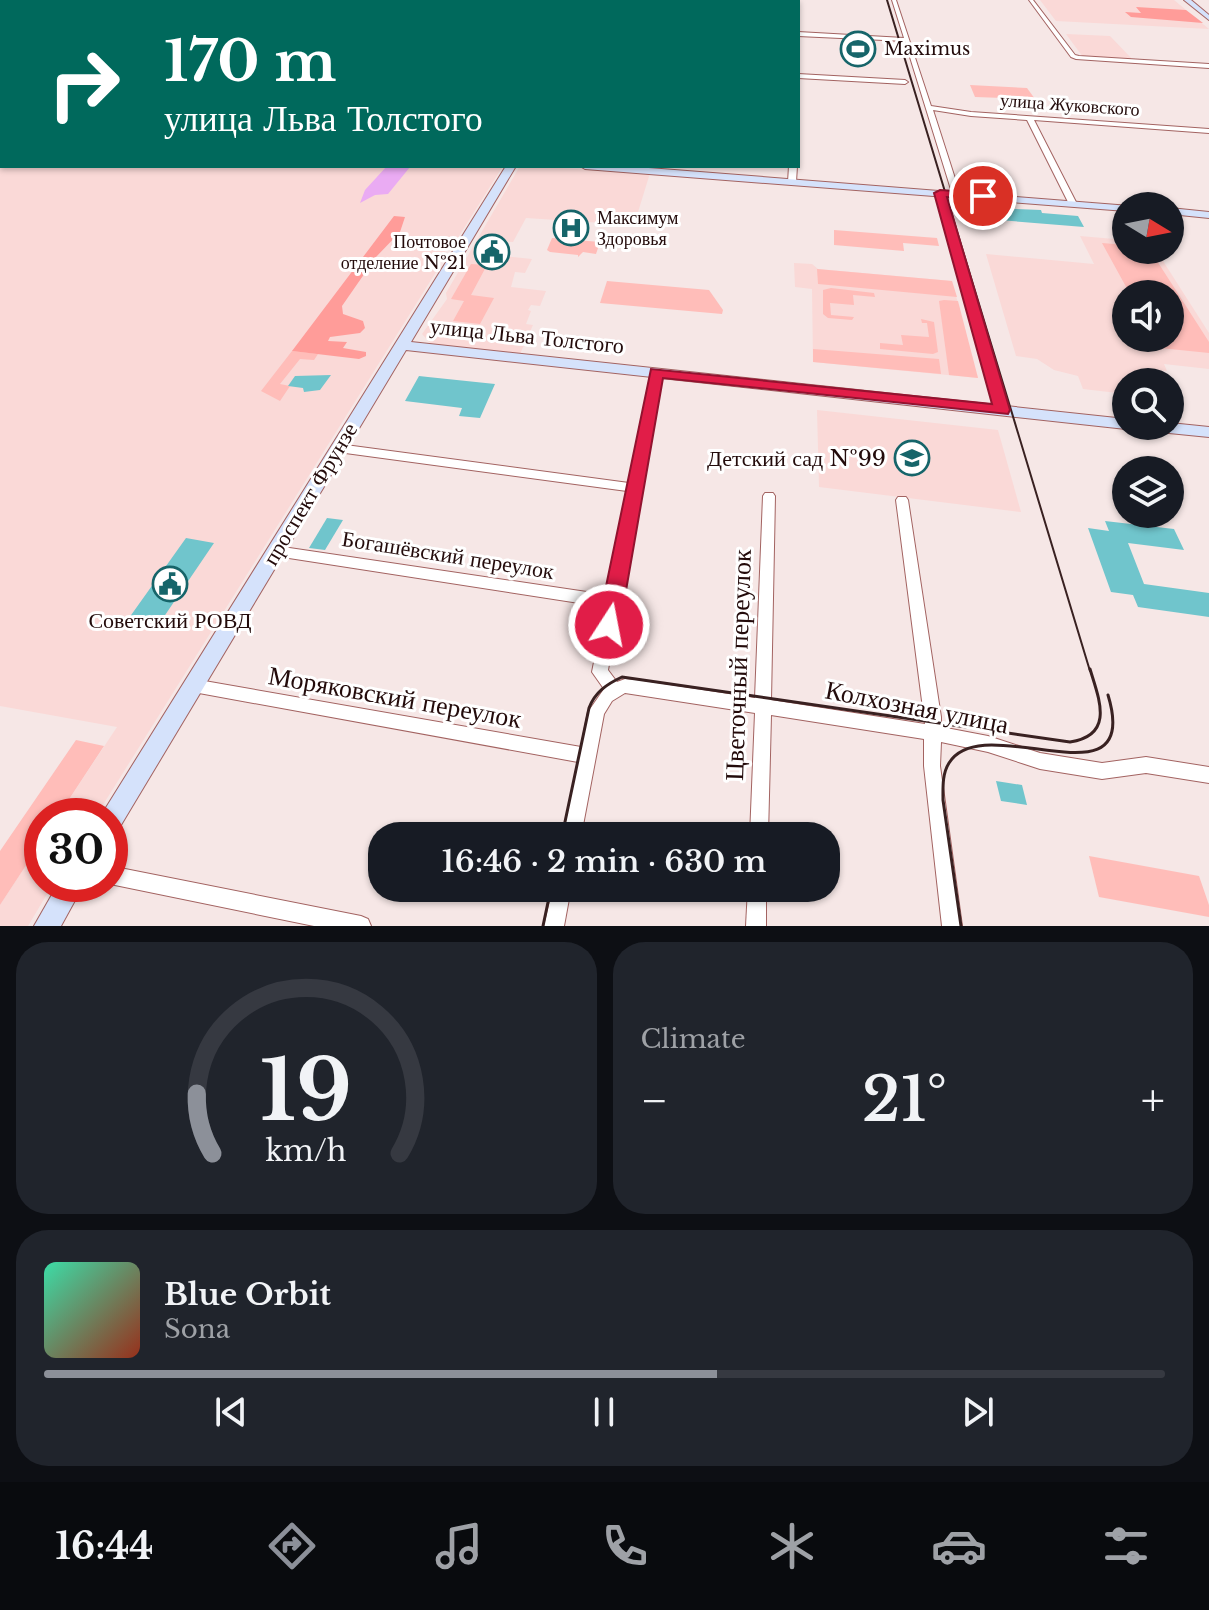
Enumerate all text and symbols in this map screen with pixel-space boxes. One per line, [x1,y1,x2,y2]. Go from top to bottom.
text: 170 m [164,27,336,96]
sports icon: Maximus [839,30,877,68]
icon: right [32,32,136,136]
place label: Maximus [884,38,970,60]
street label: улица Жуковского [999,89,1141,121]
text: улица Льва Толстого [164,96,483,141]
pin [949,162,1017,230]
icon: arrive [961,174,1005,218]
north arrow [1112,192,1184,264]
map controls [1112,192,1184,528]
place label: Максимум Здоровья [597,207,678,250]
hospital icon: Максимум Здоровья [552,209,590,247]
place label: Почтовое отделение №21 [341,231,466,274]
public building icon: Почтовое отделение №21 [473,233,511,271]
button: sound [1112,280,1184,352]
street label: улица Льва Толстого [429,312,625,360]
button: search [1112,368,1184,440]
street label: проспект Фрунзе [257,418,363,570]
school or university icon: Детский сад №99 [893,439,931,477]
place label: Детский сад №99 [707,445,886,472]
button: layers [1112,456,1184,528]
street label: Богашёвский переулок [340,525,556,585]
street label: Цветочный переулок [718,548,758,781]
public building icon: Советский РОВД [151,565,189,603]
position arrow [567,583,651,667]
place label: Советский РОВД [88,607,252,634]
street label: Моряковский переулок [266,659,524,735]
street label: Колхозная улица [823,674,1012,741]
speed limit sign: 30 [24,798,128,902]
text: 16:46 · 2 min · 630 m [442,843,766,880]
text: Climate [641,1023,746,1055]
text: 19 [260,1039,352,1142]
text: 21° [862,1063,947,1137]
text: − [641,1073,668,1128]
text: + [1141,1073,1165,1128]
text: km/h [266,1133,347,1169]
text: Blue Orbit [164,1276,331,1313]
text: Sona [164,1313,230,1345]
icon: previous [209,1390,253,1434]
icon: pause [582,1390,626,1434]
icon: next [956,1390,1000,1434]
icon: directions [264,1518,320,1574]
icon: music [431,1518,487,1574]
icon: phone [597,1518,653,1574]
icon: climate [764,1518,820,1574]
icon: car [931,1518,987,1574]
icon: filters [1098,1518,1154,1574]
text: 16:44 [55,1524,153,1569]

